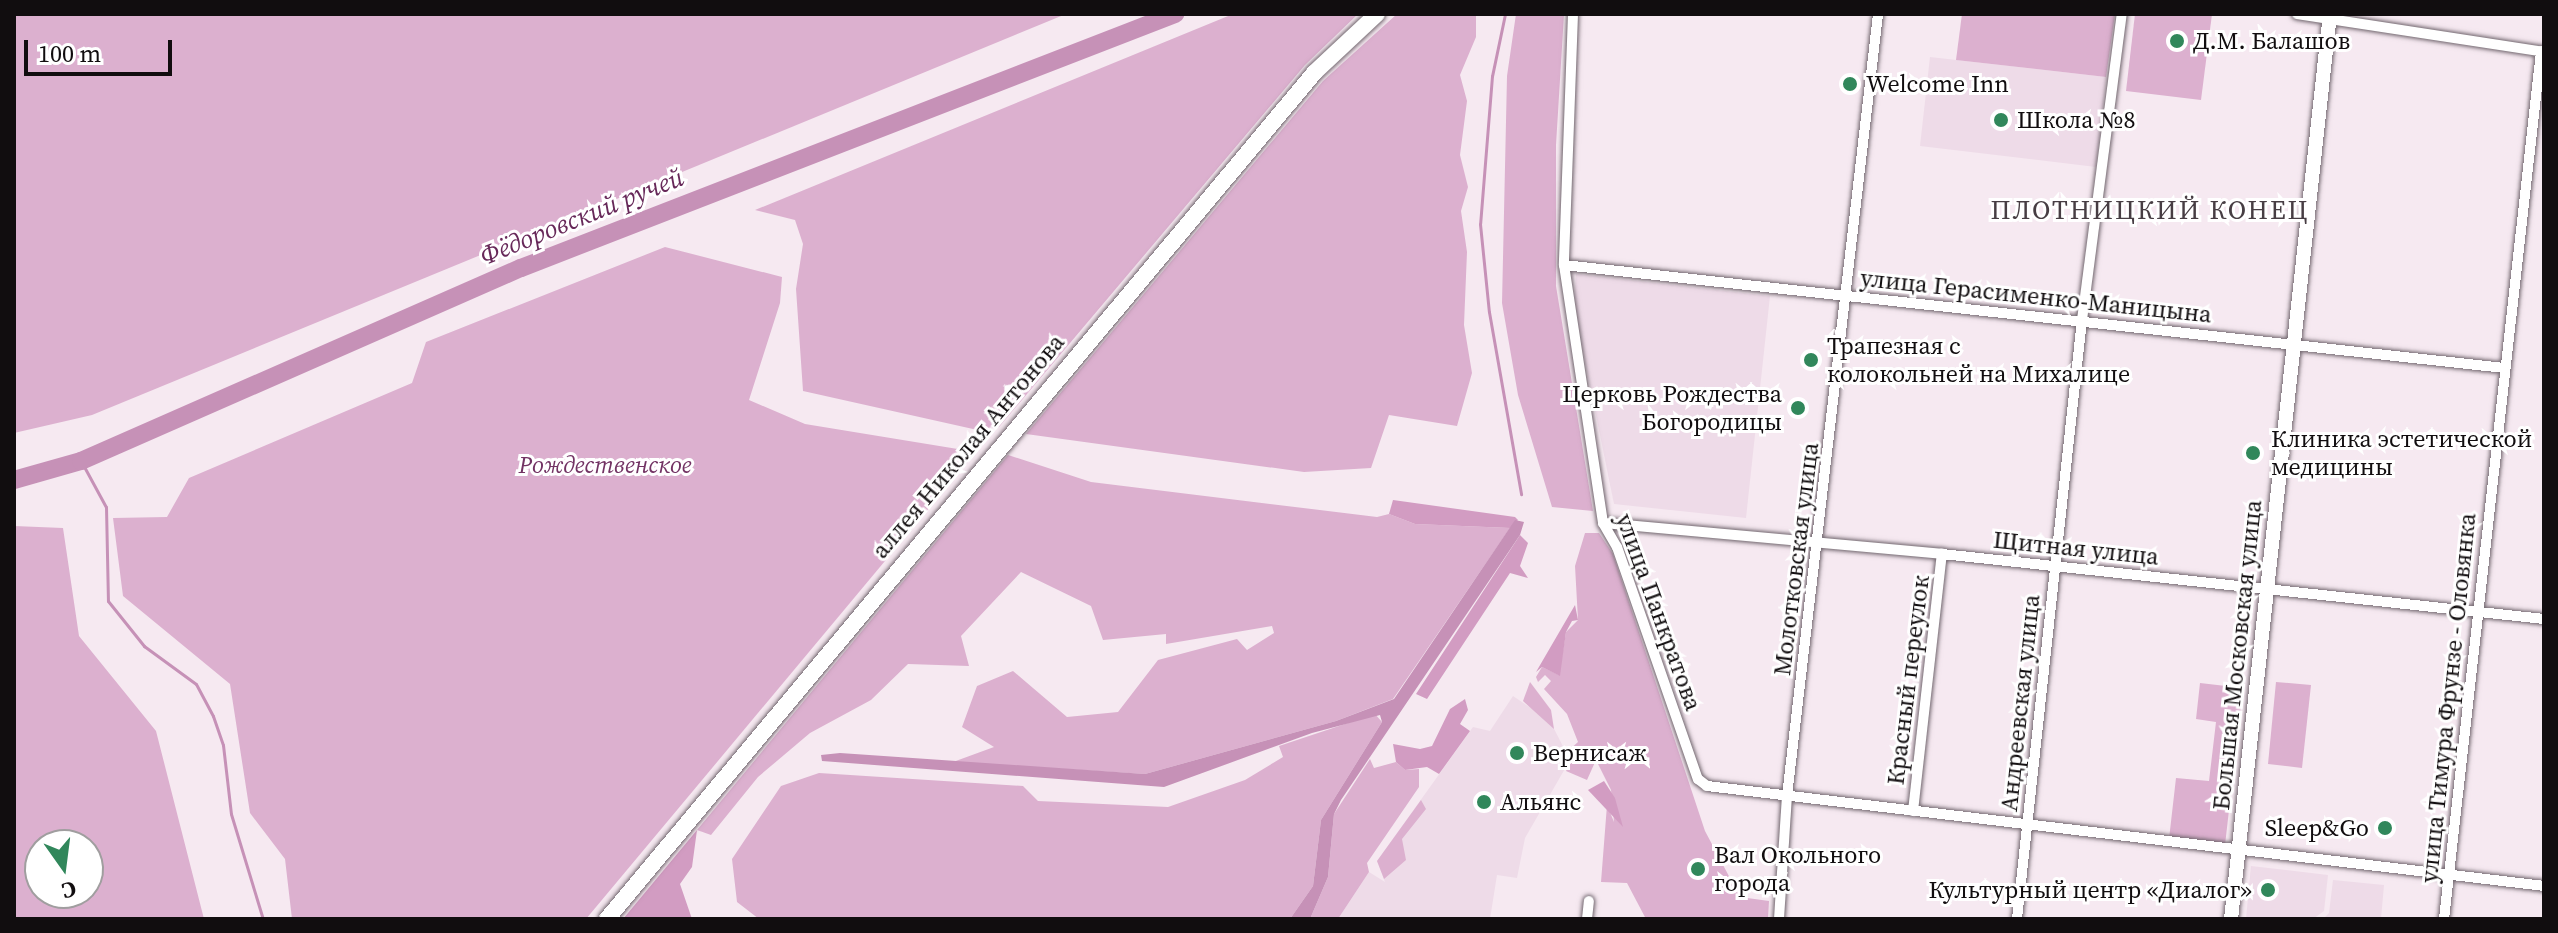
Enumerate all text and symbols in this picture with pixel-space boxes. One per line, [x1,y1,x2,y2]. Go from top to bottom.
scale bar [28,24,176,74]
place label: Д.М. Балашов [2193,27,2350,55]
marker: Д.М. Балашов [2168,32,2186,50]
text: 100 m [38,37,101,70]
place label: Welcome Inn [1866,70,2009,98]
marker: Welcome Inn [1841,75,1859,93]
place label: Школа №8 [2017,106,2135,134]
marker: Школа №8 [1992,111,2010,129]
water label: Фёдоровский ручей [476,162,688,272]
district label: ПЛОТНИЦКИЙ КОНЕЦ [1990,195,2310,227]
street label: улица Герасименко-Маницына [1859,263,2213,329]
street label: аллея Николая Антонова [866,328,1070,564]
place label: Трапезная с колокольней на Михалице [1827,332,2130,388]
marker: Трапезная с колокольней на Михалице [1802,351,1820,369]
place label: Церковь Рождества Богородицы [1562,380,1782,436]
marker: Церковь Рождества Богородицы [1789,399,1807,417]
place label: Клиника эстетической медицины [2271,425,2532,481]
street label: Молотковская улица [1767,441,1825,677]
marker: Клиника эстетической медицины [2242,442,2264,464]
park label: Рождественское [519,451,691,479]
street label: Большая Московская улица [2206,498,2268,812]
street label: улица Панкратова [1610,510,1708,714]
street label: улица Тимура Фрунзе - Оловянка [2414,511,2482,885]
street label: Щитная улица [1992,525,2160,571]
street label: Красный переулок [1881,574,1935,786]
street label: Андреевская улица [1994,593,2046,813]
place label: Вернисаж [1533,739,1647,767]
marker: Вернисаж [1508,744,1526,762]
place label: Альянс [1500,788,1581,816]
marker: Альянс [1475,793,1493,811]
place label: Sleep&Go [2265,814,2369,842]
marker: Sleep&Go [2376,819,2394,837]
north arrow [24,829,104,909]
place label: Вал Окольного города [1714,841,1881,897]
marker: Вал Окольного города [1689,860,1707,878]
text: С [59,874,80,907]
place label: Культурный центр «Диалог» [1928,876,2252,904]
marker: Культурный центр «Диалог» [2259,881,2277,899]

